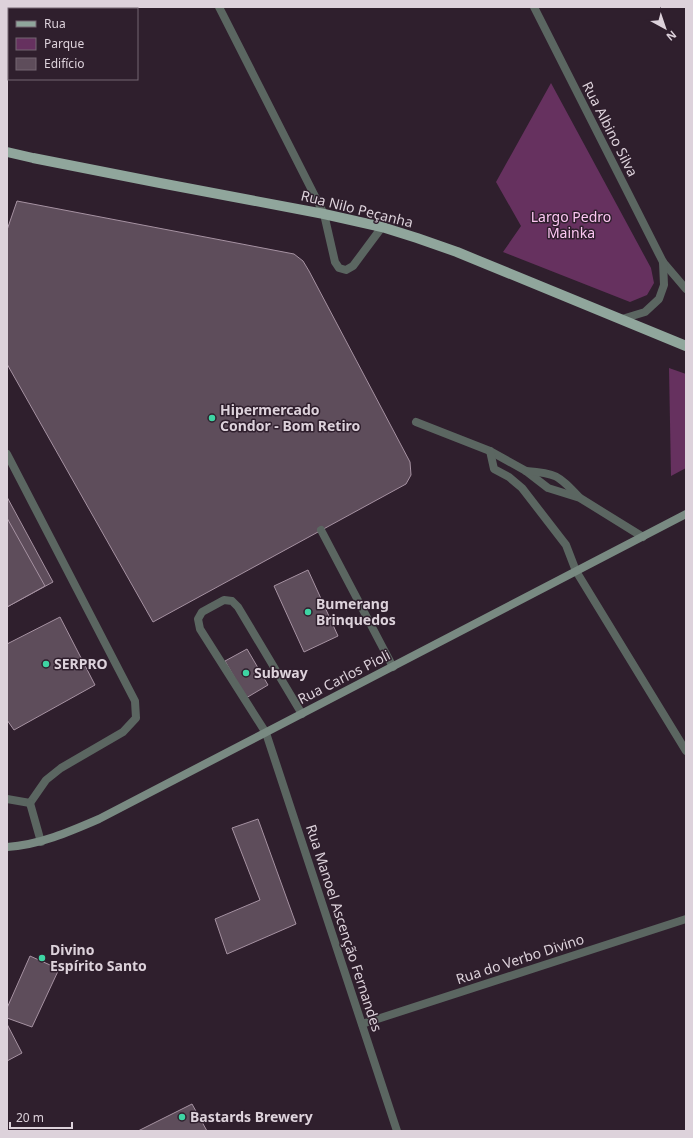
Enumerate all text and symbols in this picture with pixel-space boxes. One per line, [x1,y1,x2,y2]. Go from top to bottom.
legend [8,8,138,80]
north arrow [645,8,685,48]
text: Rua [44,15,66,32]
text: N [663,27,680,45]
text: Parque [44,35,85,52]
text: Edifício [44,55,85,72]
street label: Rua Albino Silva [578,78,643,180]
street label: Rua Nilo Peçanha [299,185,415,232]
park label: Largo Pedro Mainka [531,207,611,242]
place label: Hipermercado Condor - Bom Retiro [220,400,361,435]
marker: Hipermercado Condor - Bom Retiro [207,413,217,423]
place label: Bumerang Brinquedos [316,594,396,629]
marker: Bumerang Brinquedos [303,607,313,617]
street label: Rua Carlos Pioli [294,645,393,708]
place label: SERPRO [54,654,108,673]
marker: SERPRO [41,659,51,669]
place label: Subway [254,663,308,682]
marker: Subway [241,668,251,678]
street label: Rua Manoel Ascenção Fernandes [302,822,387,1034]
street label: Rua do Verbo Divino [453,929,586,988]
place label: Divino Espírito Santo [50,940,147,975]
marker: Divino Espírito Santo [37,953,47,963]
scale bar [10,1104,72,1130]
place label: Bastards Brewery [190,1107,313,1126]
text: 20 m [16,1109,44,1126]
marker: Bastards Brewery [177,1112,187,1122]

